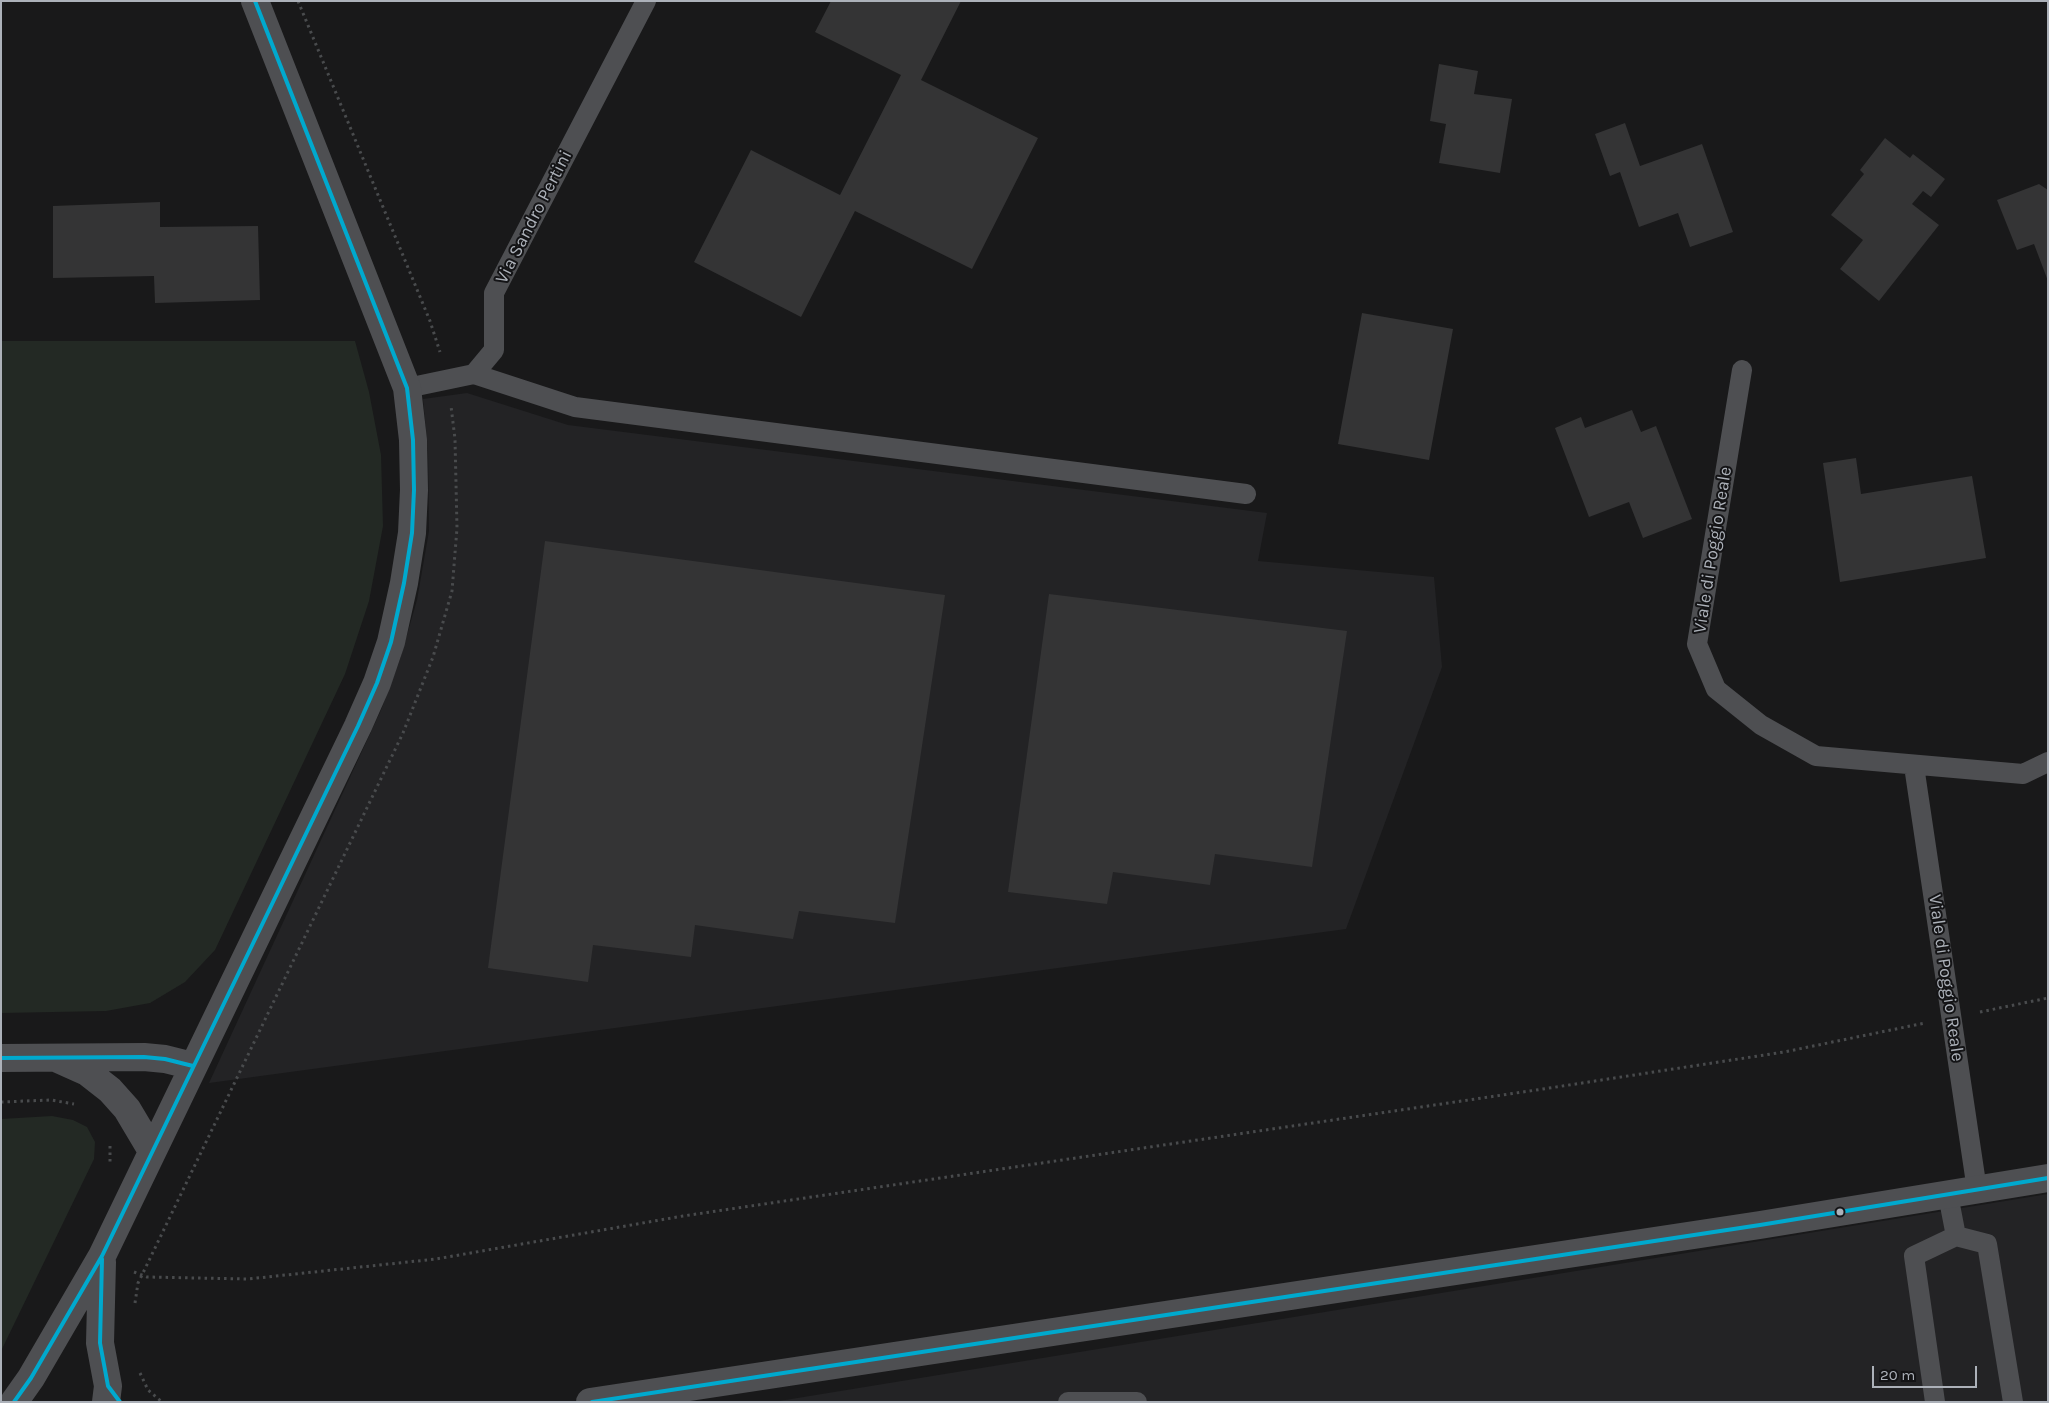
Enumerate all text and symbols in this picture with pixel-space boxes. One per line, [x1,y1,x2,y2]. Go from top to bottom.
street label: Via Sandro Pertini [491,147,577,287]
street label: Viale di Poggio Reale [1689,465,1737,635]
street label: Viale di Poggio Reale [1924,893,1968,1063]
unlabelled marker [1835,1207,1845,1217]
scale bar [1874,1356,1979,1388]
text: 20 m [1880,1366,1915,1384]

